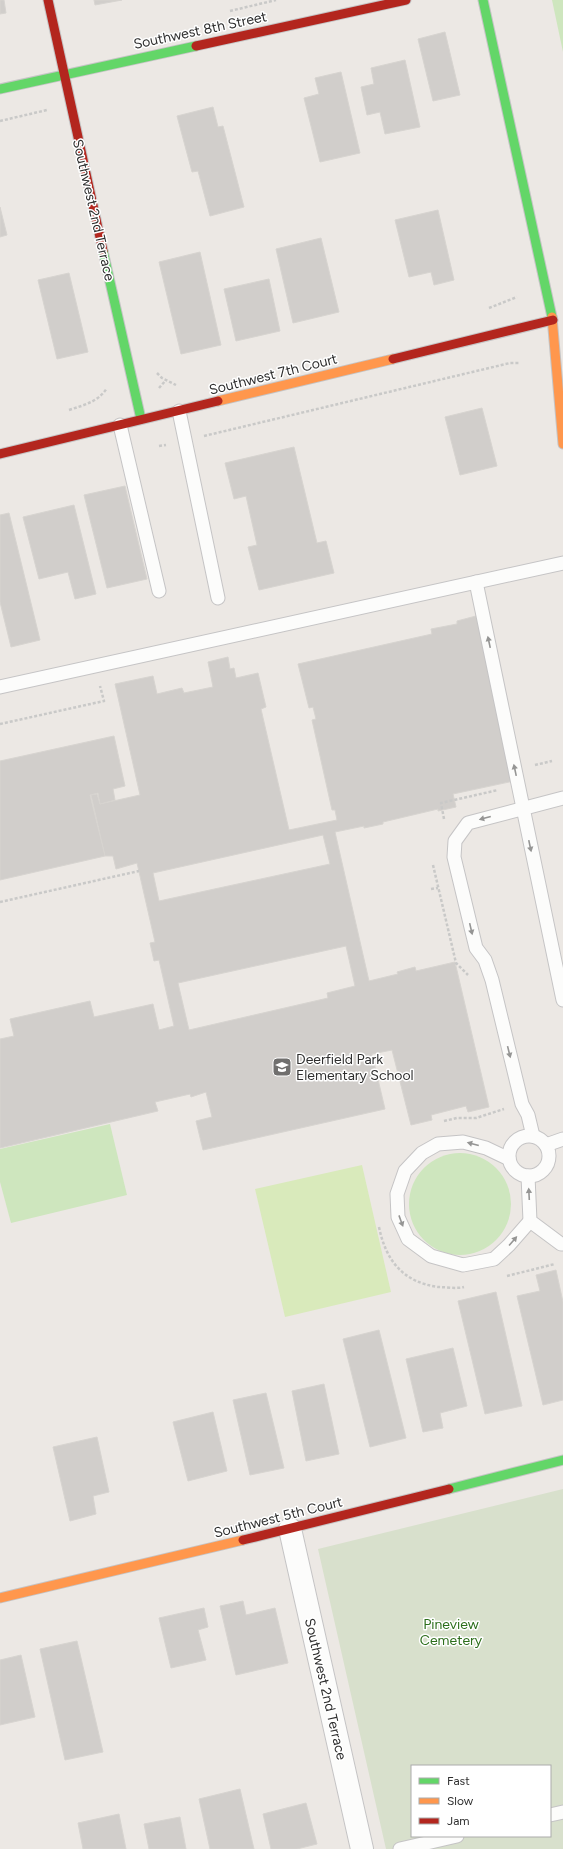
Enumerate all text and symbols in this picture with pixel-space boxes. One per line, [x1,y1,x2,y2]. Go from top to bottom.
street label: Southwest 8th Street [132,8,268,53]
street label: Southwest 2nd Terrace [69,138,118,283]
street label: Southwest 7th Court [207,350,339,399]
one-way arrow [485,636,491,648]
one-way arrow [511,763,517,776]
one-way arrow [478,815,490,821]
one-way arrow [528,840,534,852]
one-way arrow [469,923,475,935]
one-way arrow [507,1046,513,1058]
place label: Deerfield Park Elementary School [296,1051,414,1084]
school or university icon: Deerfield Park Elementary School [271,1056,293,1078]
one-way arrow [467,1141,479,1147]
one-way arrow [526,1187,532,1200]
one-way arrow [398,1215,404,1227]
one-way arrow [508,1236,518,1246]
street label: Southwest 5th Court [212,1493,344,1542]
park label: Pineview Cemetery [420,1616,483,1649]
street label: Southwest 2nd Terrace [301,1617,350,1762]
legend [411,1765,551,1837]
text: Fast [447,1774,470,1788]
text: Slow [447,1794,474,1808]
text: Jam [447,1814,470,1828]

